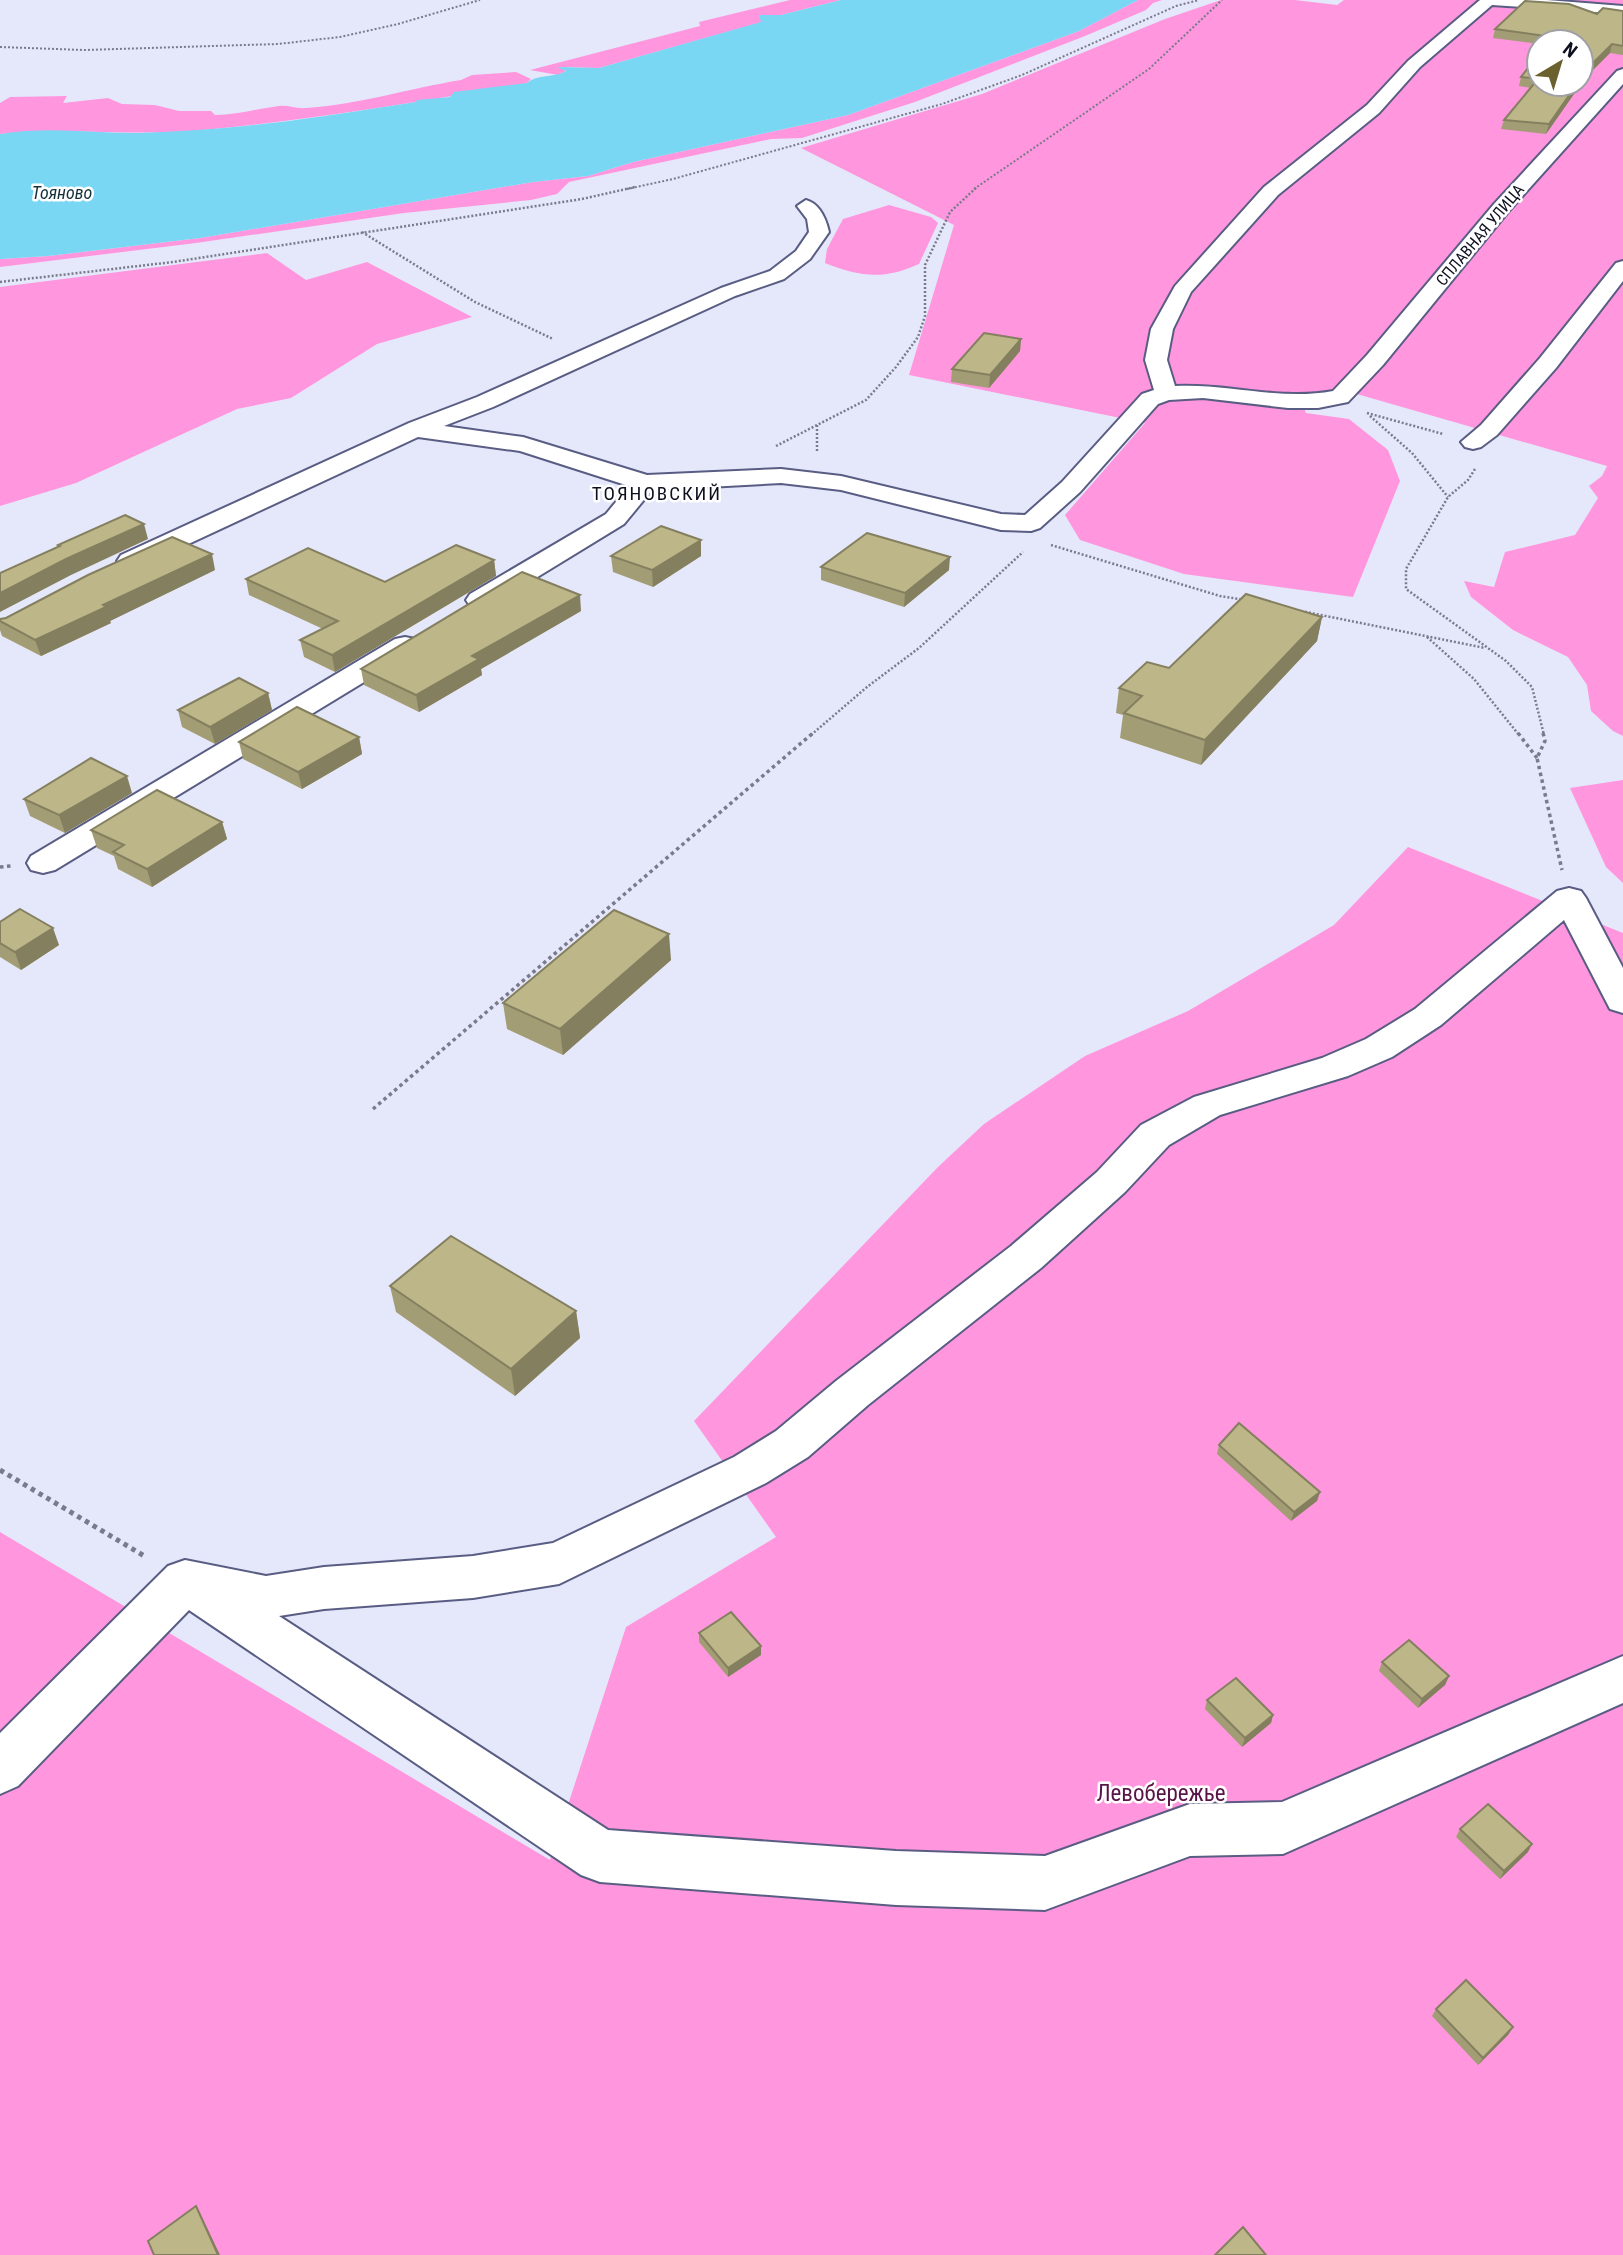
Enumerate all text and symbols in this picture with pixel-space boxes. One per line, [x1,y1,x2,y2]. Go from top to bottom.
north arrow [1525,28,1595,98]
text: N [1558,37,1582,63]
street label: СПЛАВНАЯ УЛИЦА [1432,180,1528,290]
water label: Тояново [32,182,92,203]
district label: ТОЯНОВСКИЙ [592,482,722,505]
park label: Левобережье [1096,1780,1226,1807]

